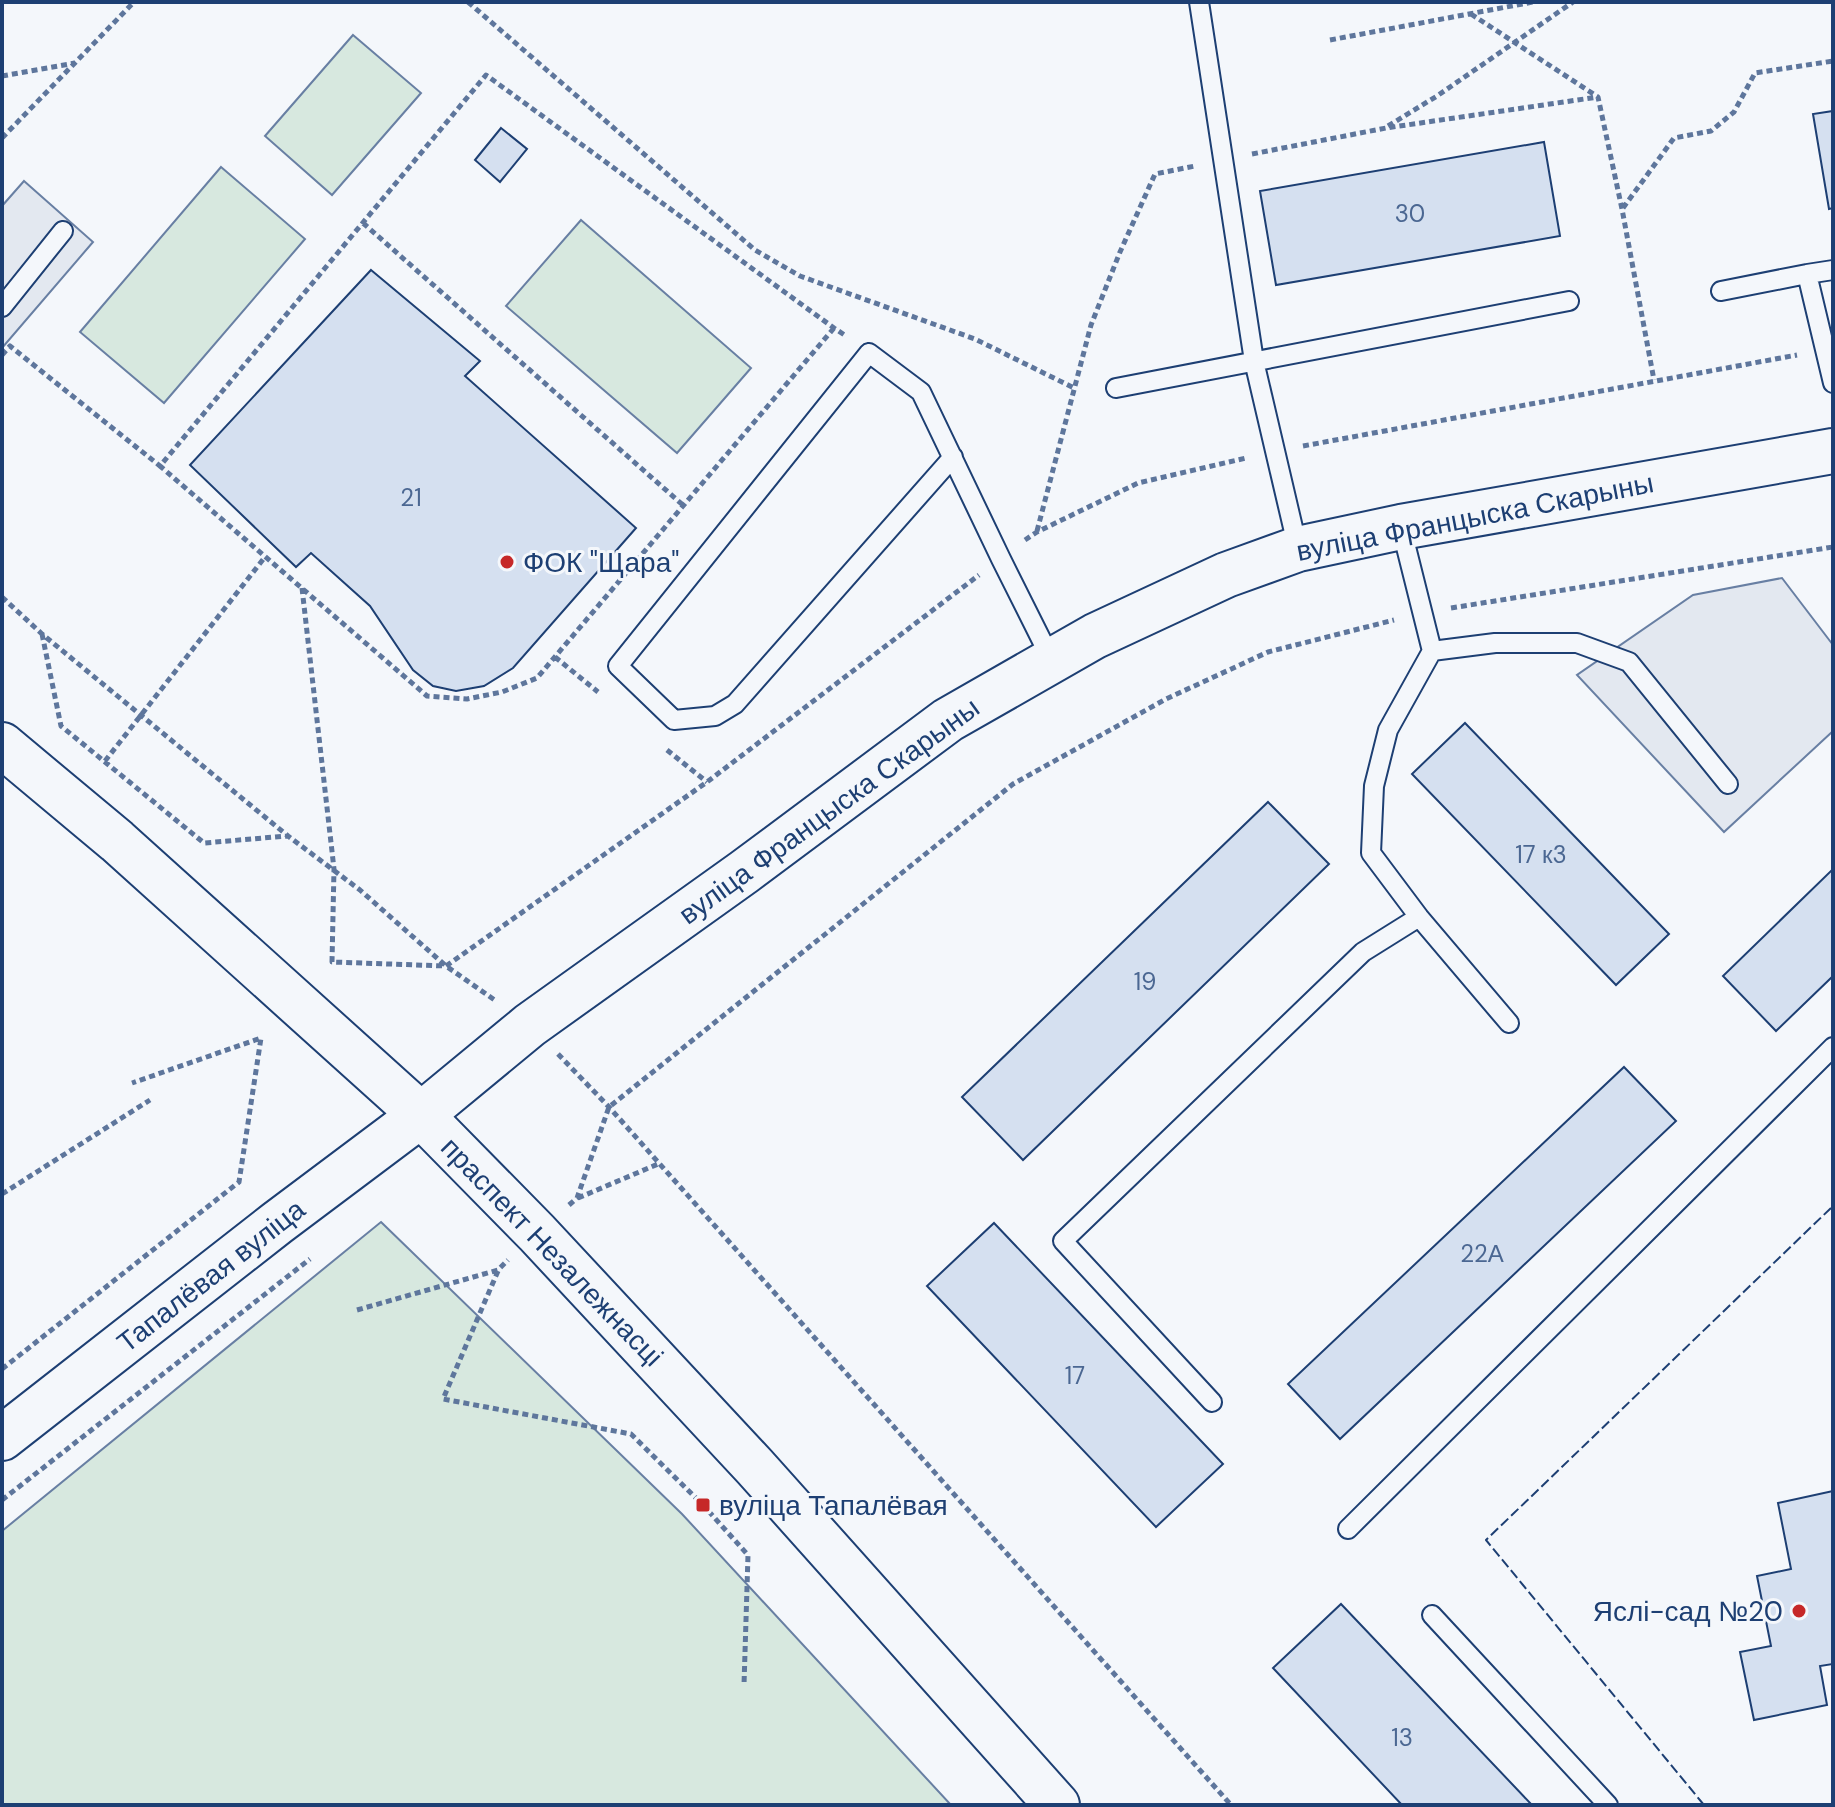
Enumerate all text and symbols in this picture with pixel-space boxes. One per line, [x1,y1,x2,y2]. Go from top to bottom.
house number: 30 [1395,198,1425,229]
street label: вуліца Францыска Скарыны [1293,464,1657,570]
house number: 21 [400,482,422,513]
place label: ФОК "Щара" [523,544,679,581]
marker: ФОК "Щара" [498,553,516,571]
street label: вуліца Францыска Скарыны [671,689,987,933]
house number: 17 к3 [1515,839,1567,870]
house number: 19 [1134,966,1156,997]
street label: праспект Незалежнасці [433,1129,671,1375]
street label: Тапалёвая вуліца [110,1191,313,1361]
house number: 22А [1460,1238,1504,1269]
house number: 17 [1065,1360,1085,1391]
place label: вуліца Тапалёвая [719,1487,948,1524]
marker: вуліца Тапалёвая [694,1496,712,1514]
place label: Яслі-сад №20 [1593,1593,1783,1630]
marker: Яслі-сад №20 [1790,1602,1808,1620]
house number: 13 [1391,1722,1413,1753]

